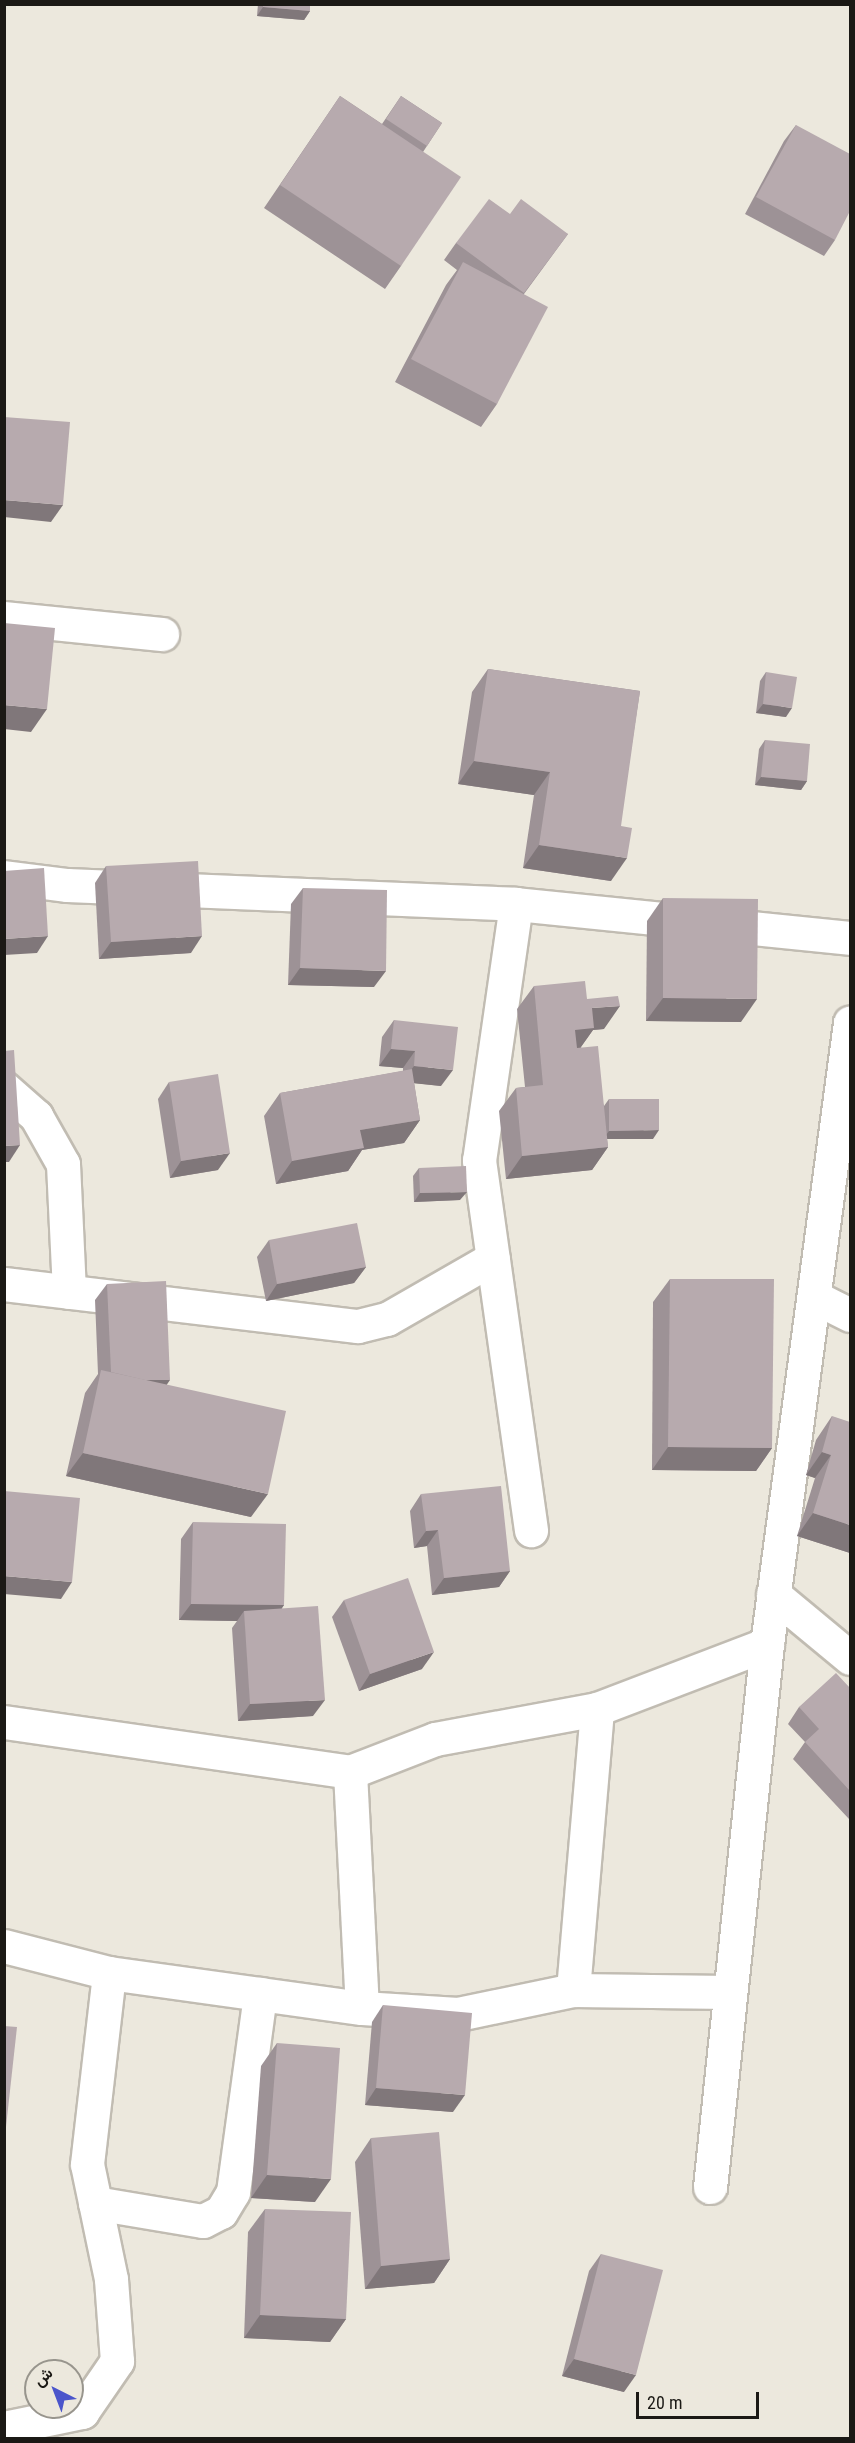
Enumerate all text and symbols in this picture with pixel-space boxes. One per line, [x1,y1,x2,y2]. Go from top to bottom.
north arrow [24,2359,84,2419]
text: ش [29,2363,56,2390]
scale bar [639,2380,762,2418]
text: 20 m [647,2392,682,2413]

